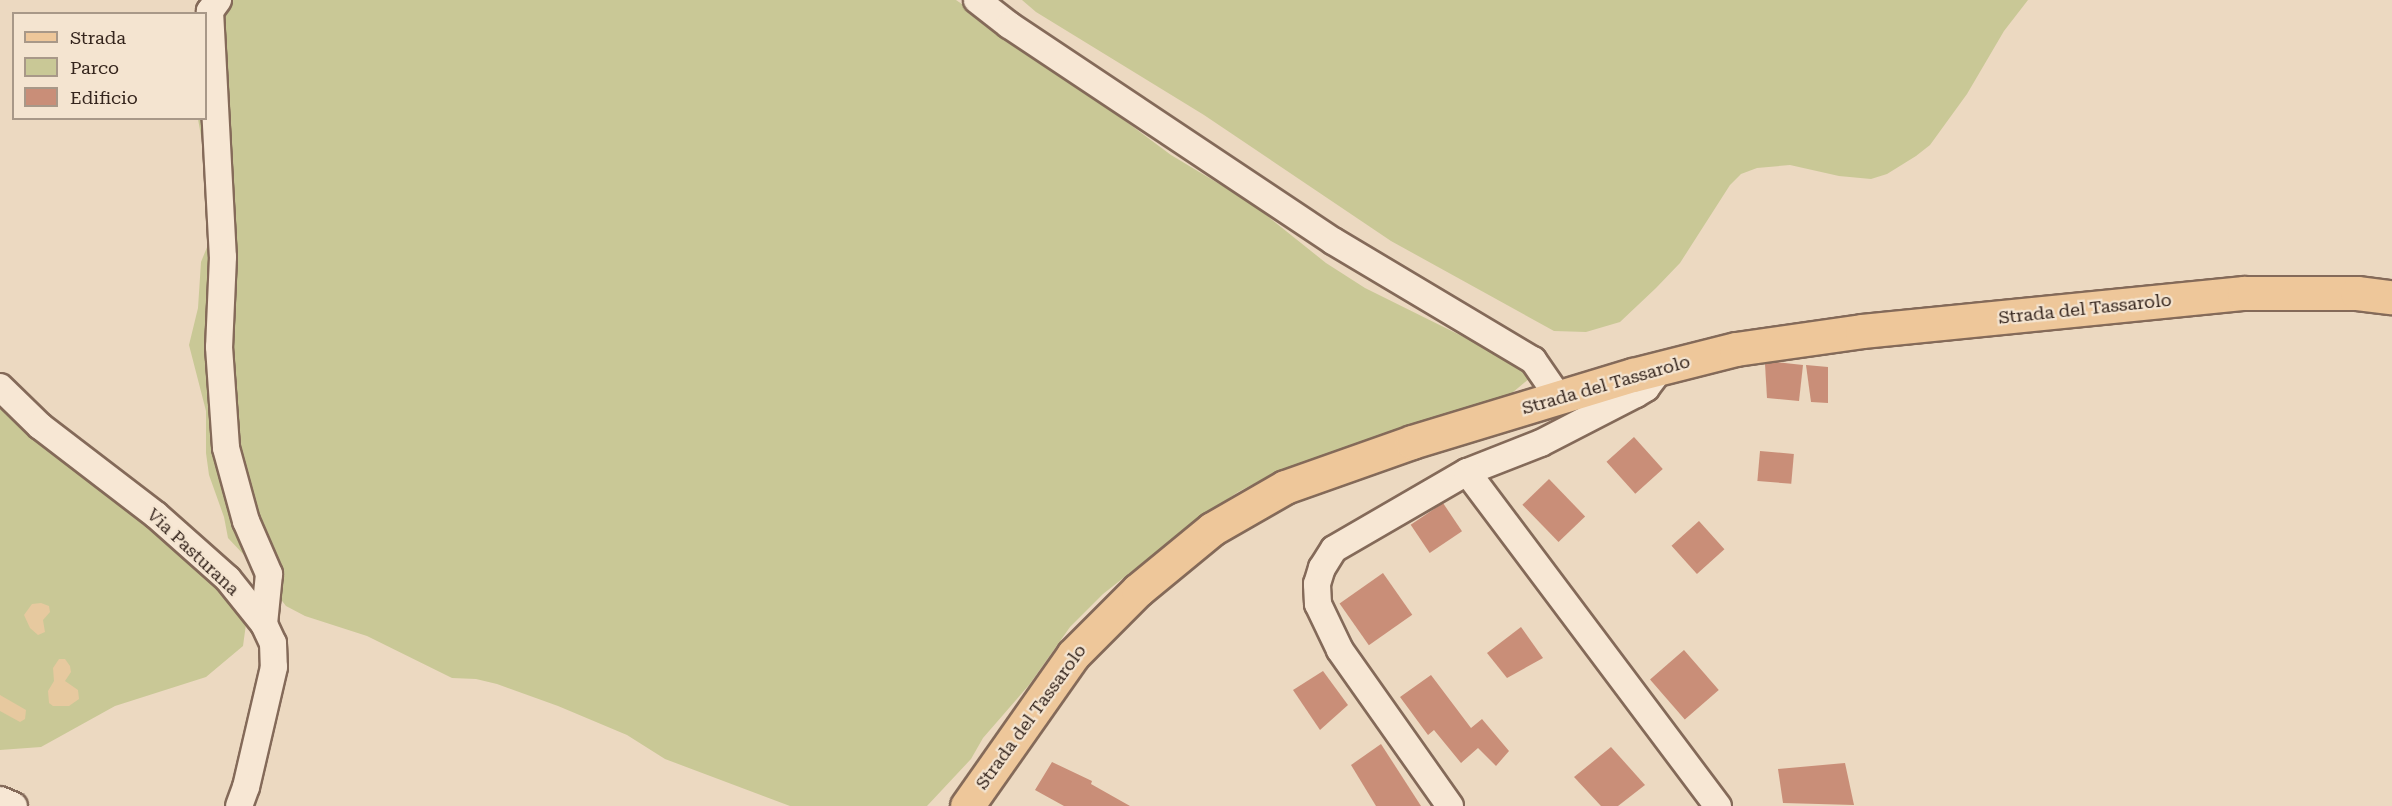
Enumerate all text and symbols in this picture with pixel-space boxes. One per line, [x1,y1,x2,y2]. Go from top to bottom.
legend [12,12,207,120]
text: Strada [70,27,126,48]
text: Parco [70,57,119,78]
text: Edificio [70,87,138,108]
street label: Strada del Tassarolo [1997,289,2173,329]
street label: Strada del Tassarolo [1519,351,1693,419]
street label: Via Pasturana [142,504,244,600]
street label: Strada del Tassarolo [971,640,1091,794]

